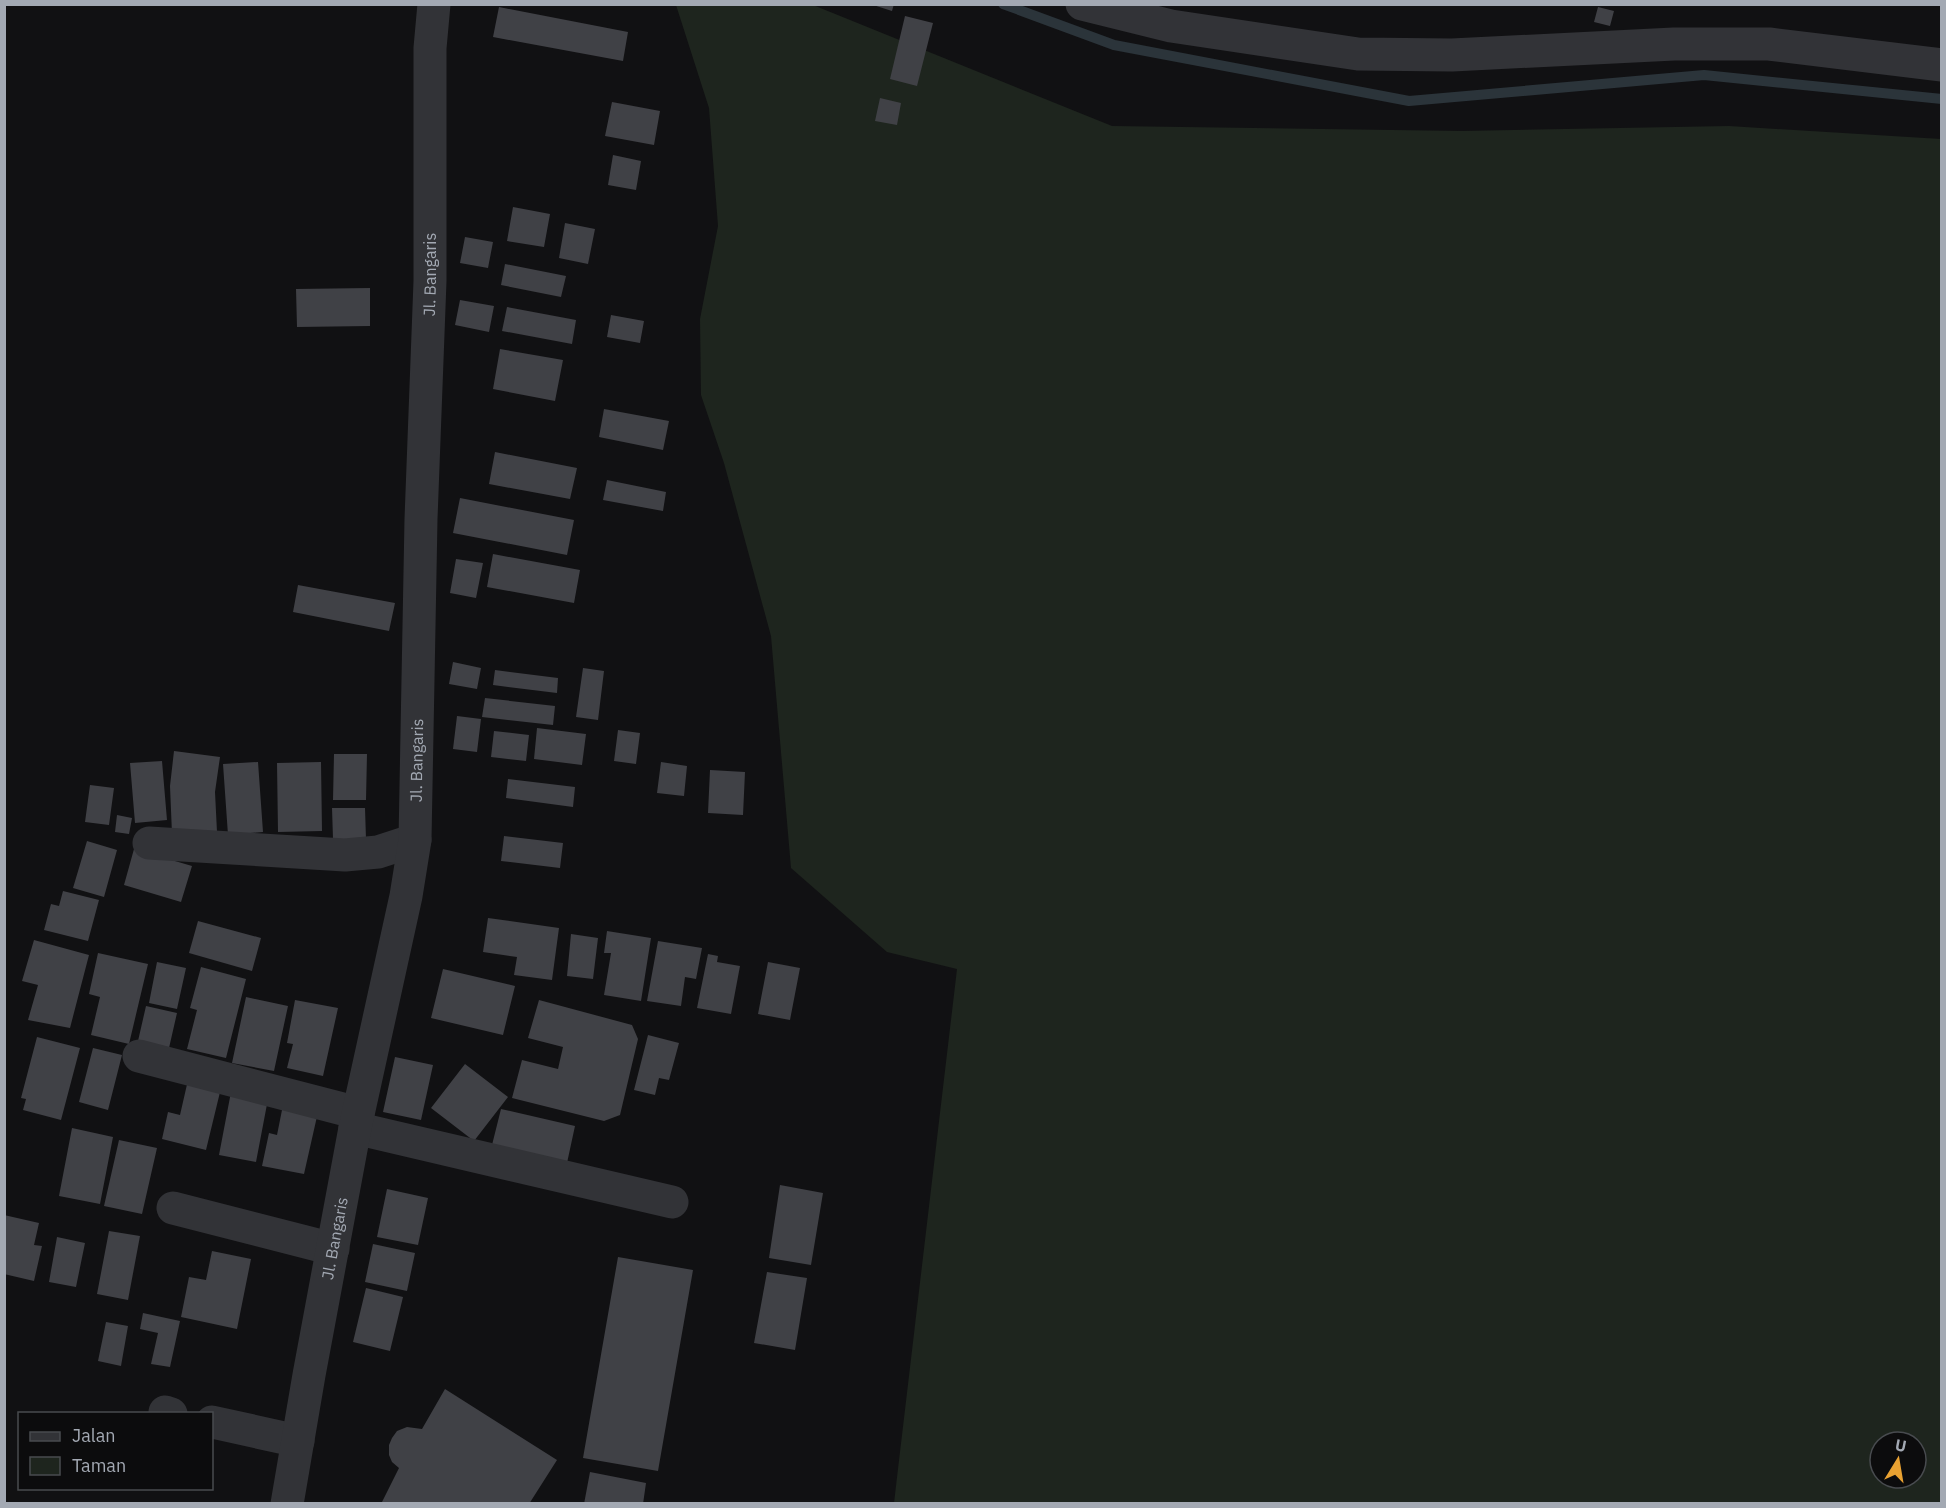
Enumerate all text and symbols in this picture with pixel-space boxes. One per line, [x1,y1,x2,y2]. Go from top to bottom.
street label: Jl. Bangaris [419,233,440,317]
street label: Jl. Bangaris [406,718,427,802]
street label: Jl. Bangaris [317,1195,352,1281]
legend [18,1412,213,1490]
text: Jalan [72,1424,116,1447]
north arrow [1868,1430,1928,1490]
text: U [1894,1434,1908,1456]
text: Taman [72,1454,126,1477]

